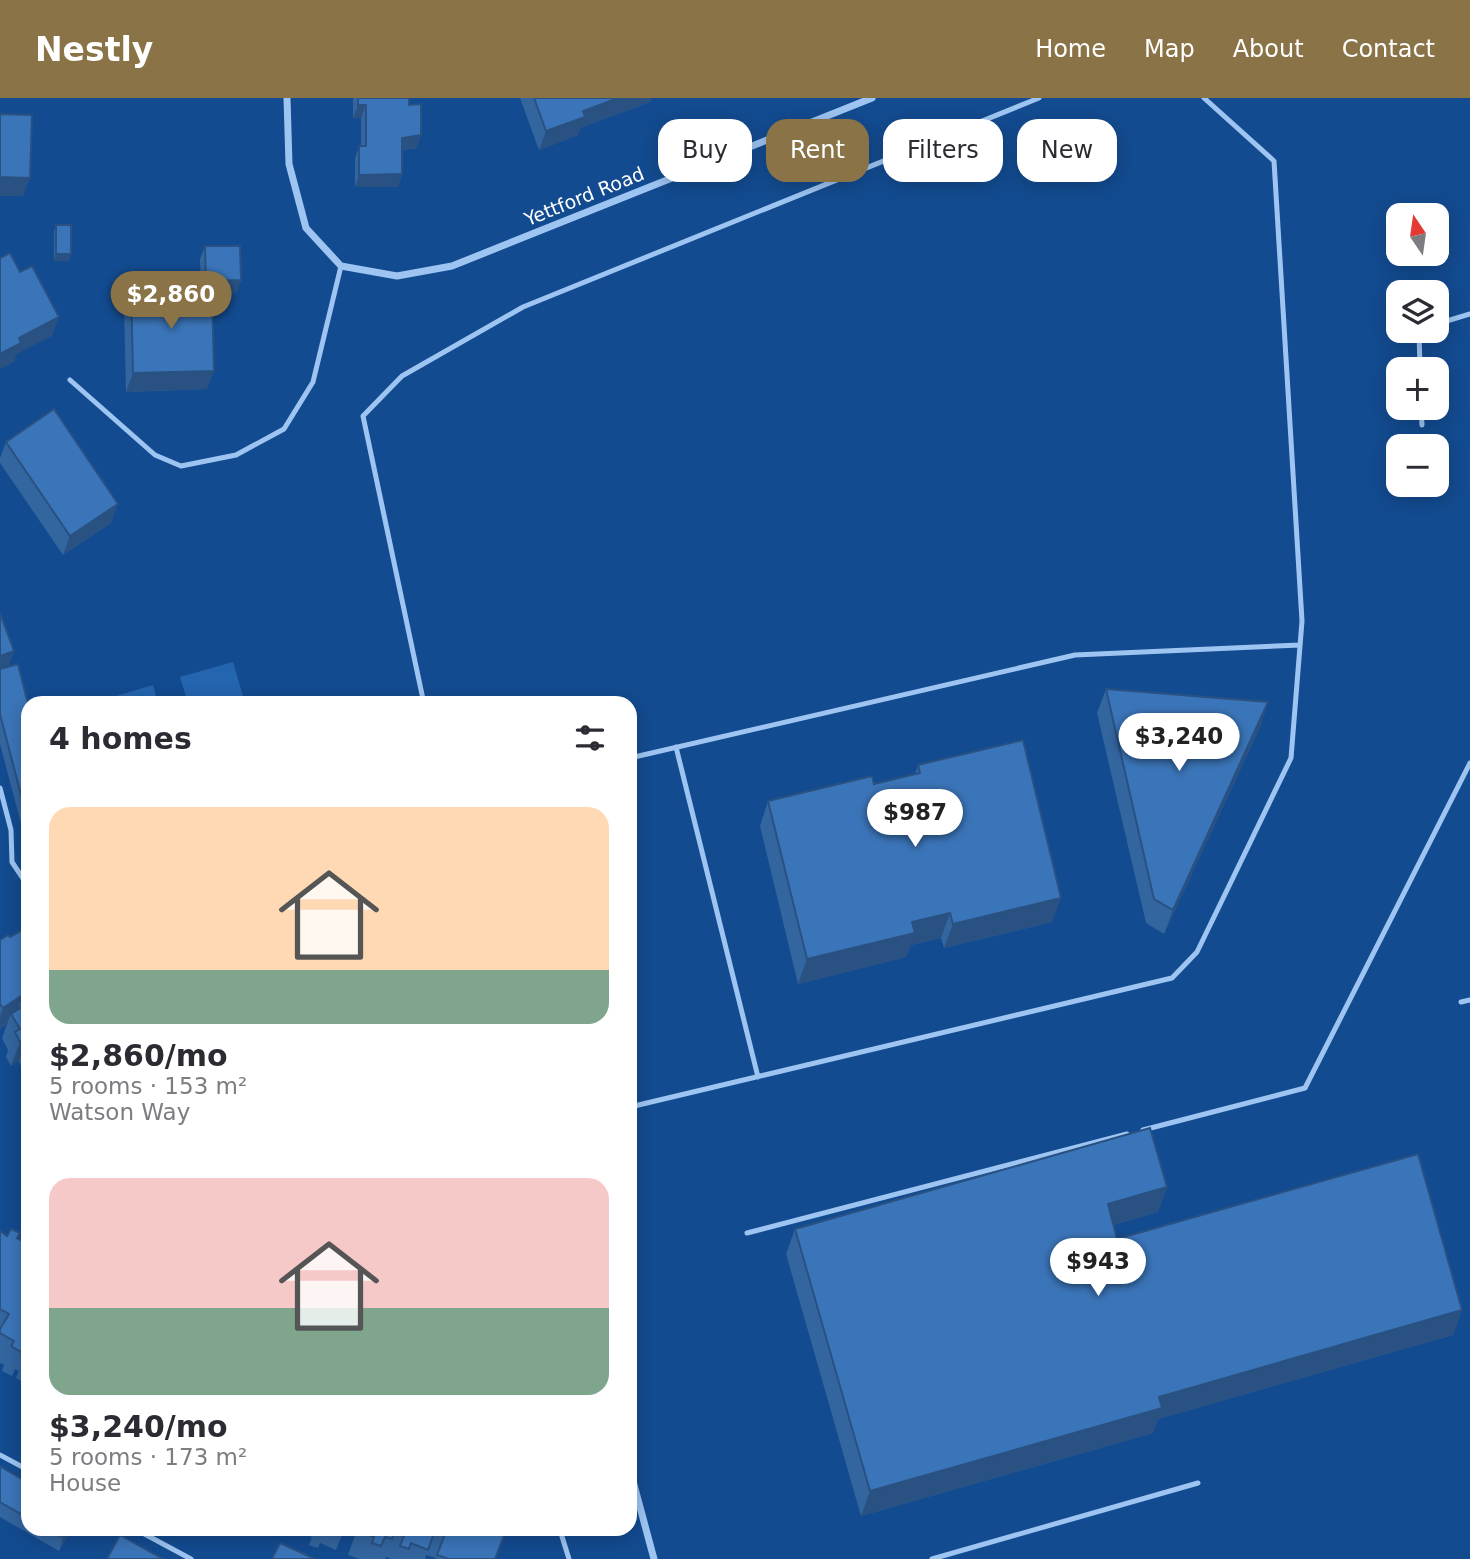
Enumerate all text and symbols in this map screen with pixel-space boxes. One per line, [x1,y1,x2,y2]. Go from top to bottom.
text: Nestly [35,30,153,69]
text: Home [1035,35,1106,63]
text: Map [1144,35,1195,63]
text: About [1233,35,1304,63]
text: Contact [1342,35,1435,63]
chip: Buy [658,119,752,182]
chip: Rent [766,119,869,182]
chip: Filters [883,119,1003,182]
chip: New [1017,119,1117,182]
street label: Yettford Road [520,162,647,230]
north arrow [1386,203,1449,266]
map controls [1386,203,1449,497]
pin: $2,860 [114,272,228,331]
button: layers [1386,280,1449,343]
text: $2,860 [127,281,215,307]
button: + [1386,357,1449,420]
button: − [1386,434,1449,497]
pin: $3,240 [1122,714,1236,773]
icon: filters [571,719,609,757]
text: 4 homes [49,721,192,756]
text: $3,240 [1135,723,1223,749]
pin: $987 [874,790,956,849]
text: $987 [883,799,947,825]
icon: home [266,852,392,978]
text: $2,860/mo [49,1038,228,1073]
text: 5 rooms · 153 m² [49,1073,247,1099]
text: Watson Way [49,1099,190,1125]
icon: home [266,1223,392,1349]
pin: $943 [1057,1238,1139,1298]
text: $943 [1066,1248,1130,1274]
text: $3,240/mo [49,1409,228,1444]
text: 5 rooms · 173 m² [49,1444,247,1470]
text: House [49,1470,121,1496]

